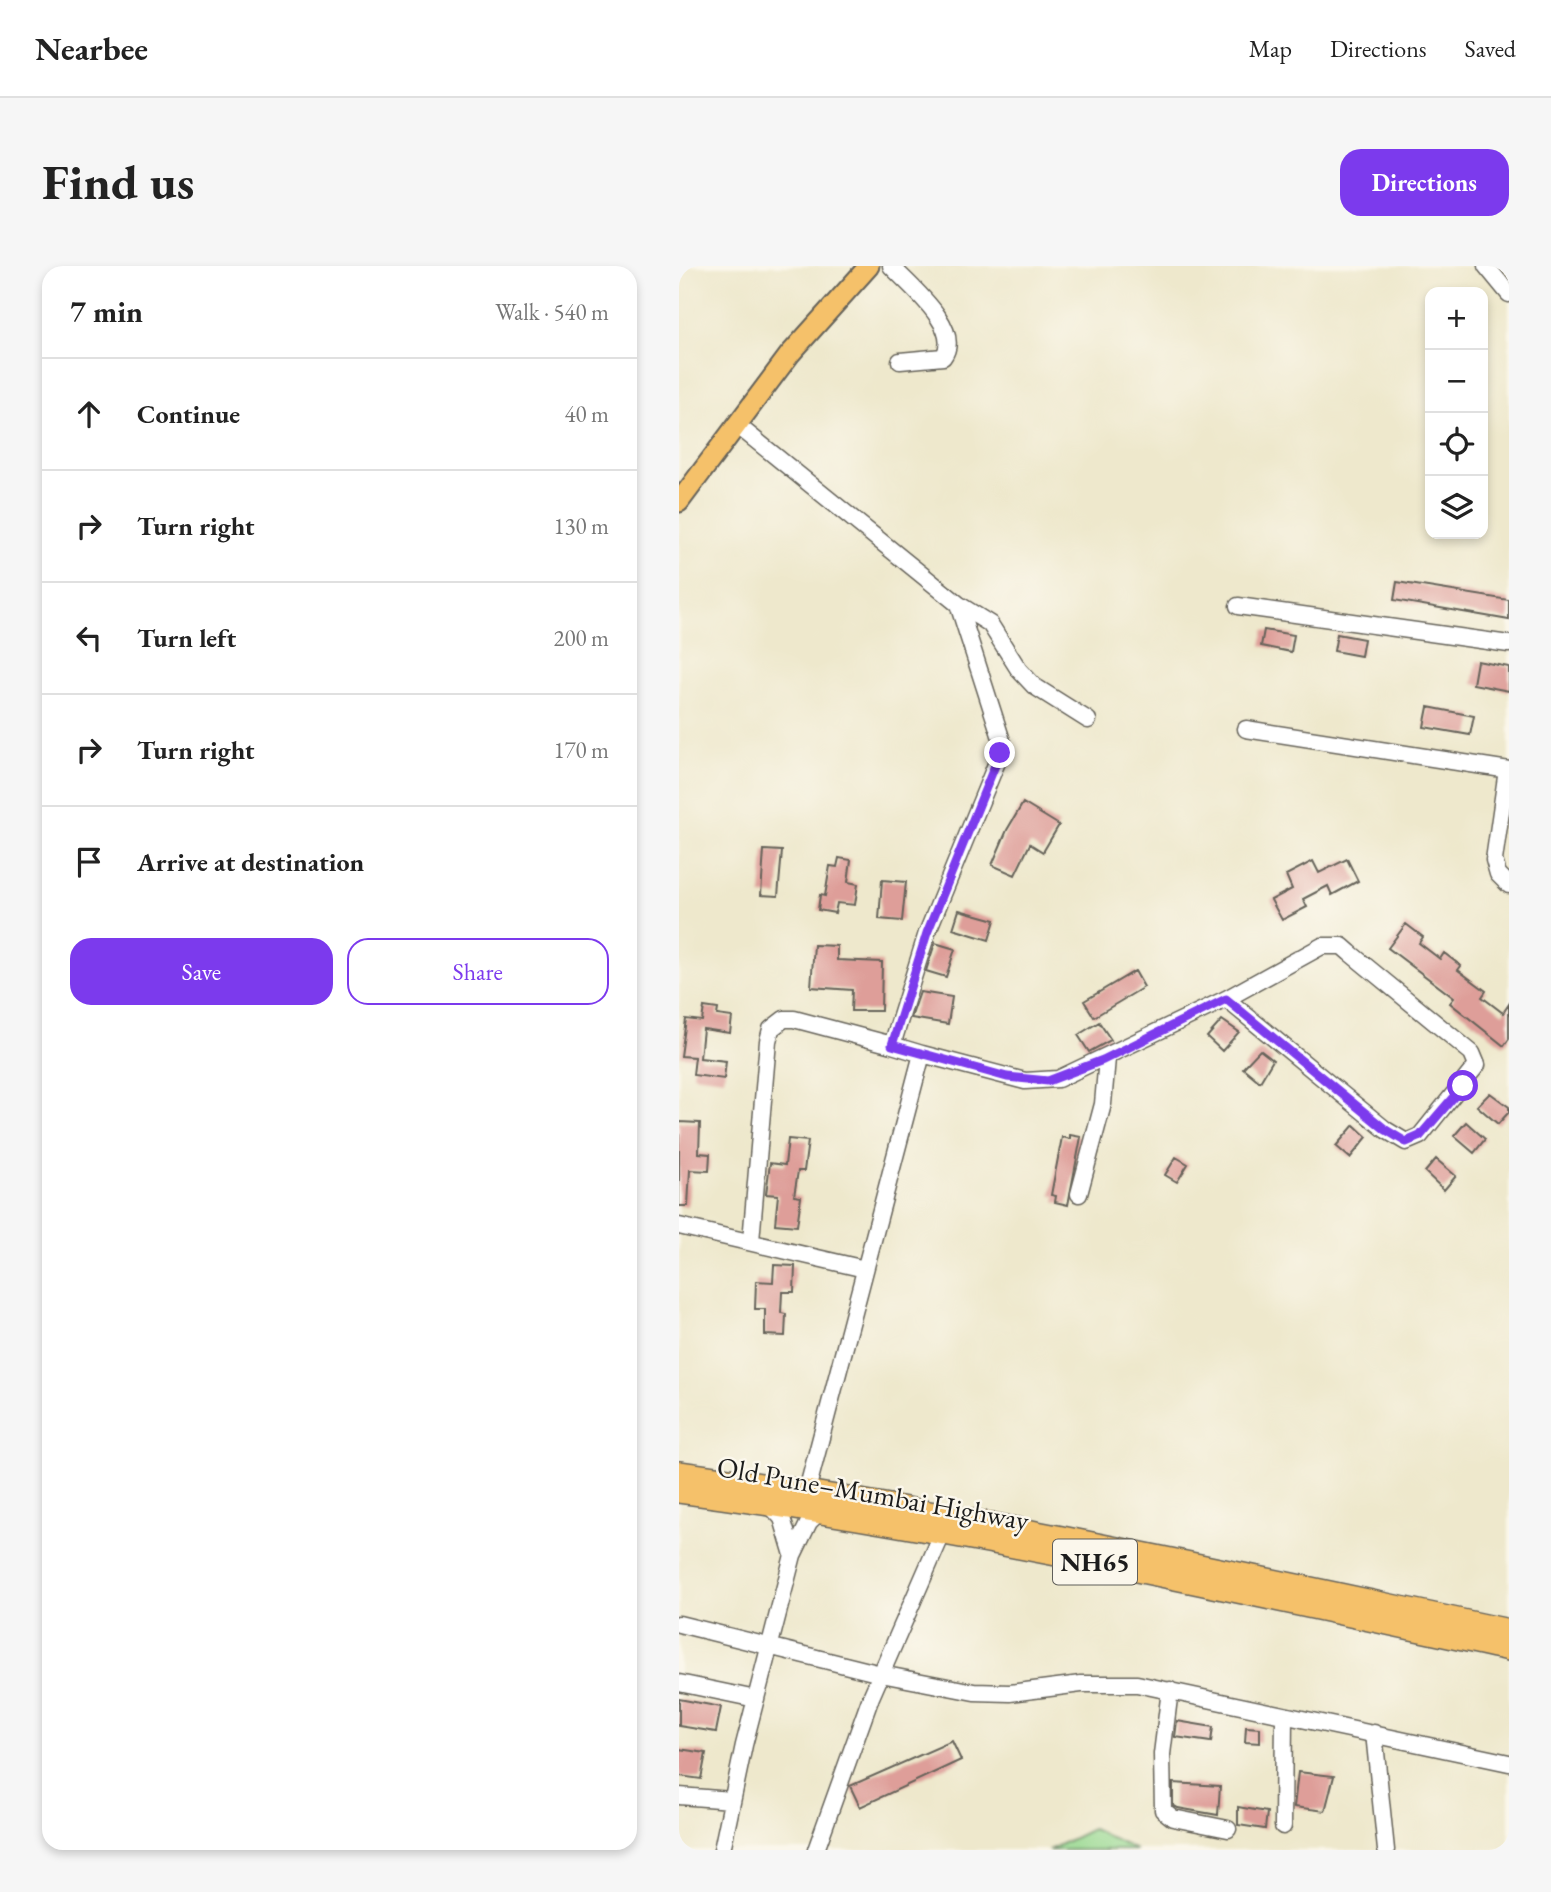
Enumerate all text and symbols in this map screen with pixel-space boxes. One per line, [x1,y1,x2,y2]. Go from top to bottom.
text: Nearbee [35,27,148,70]
text: Map [1249,33,1292,64]
text: Directions [1330,33,1427,64]
text: Saved [1465,33,1516,64]
button: Directions [1340,149,1509,216]
text: Find us [42,150,194,214]
map controls [1425,287,1488,539]
button: + [1425,287,1488,350]
text: 7 min [70,292,143,331]
text: Walk · 540 m [495,297,609,327]
button: − [1425,350,1488,413]
icon: ahead [70,395,108,433]
text: Continue [137,397,240,431]
text: 40 m [564,399,609,429]
button: locate [1425,413,1488,476]
button: layers [1425,476,1488,539]
icon: right [70,507,108,545]
text: Turn right [137,509,255,543]
text: 130 m [553,511,609,541]
icon: left [70,619,108,657]
text: Turn left [137,621,236,655]
text: 200 m [553,623,609,653]
icon: right [70,731,108,769]
text: Turn right [137,733,255,767]
text: 170 m [553,735,609,765]
route end [984,737,1015,768]
icon: arrive [70,843,108,881]
text: Arrive at destination [137,845,364,879]
button: Save [70,938,333,1005]
button: Share [347,938,609,1005]
route start [1447,1070,1478,1101]
street label: Old Pune–Mumbai Highway [714,1448,1032,1538]
road number: NH65 [1053,1540,1137,1584]

